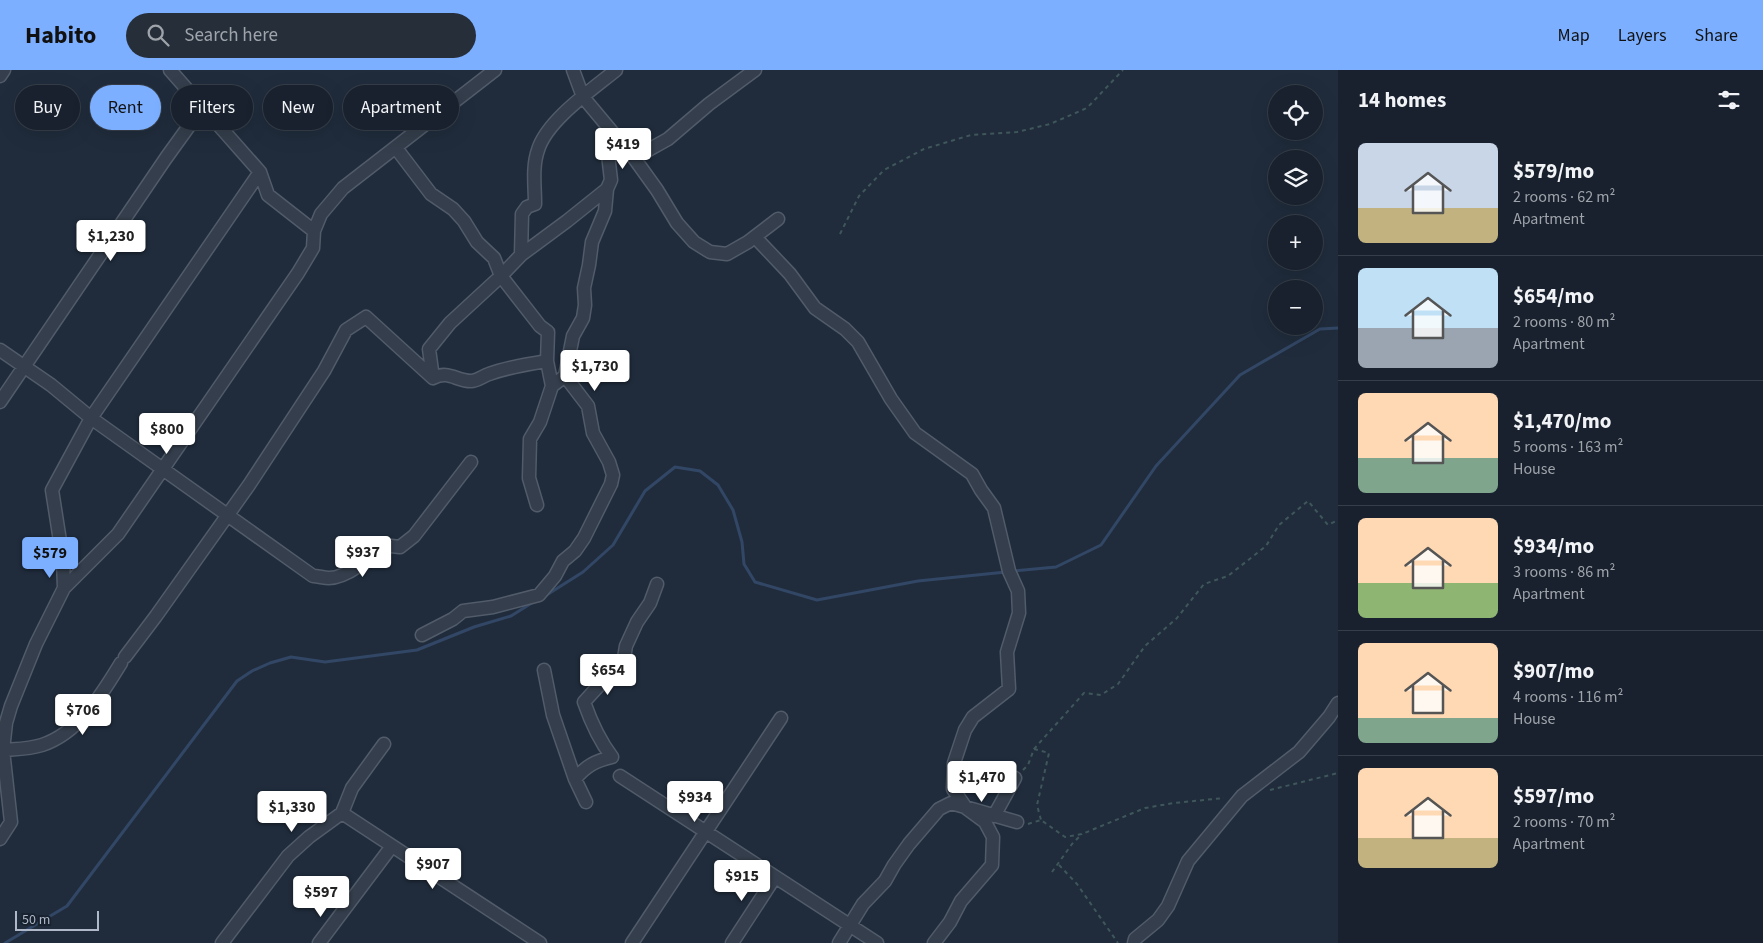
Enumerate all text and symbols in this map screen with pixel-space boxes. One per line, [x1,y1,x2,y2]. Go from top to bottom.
search box [126,13,476,58]
text: Habito [25,18,96,53]
icon: search [144,21,172,49]
text: Search here [184,22,278,49]
text: Map [1558,23,1590,48]
text: Layers [1618,23,1667,48]
text: Share [1695,23,1738,48]
chip: Buy [15,85,80,130]
chip: Rent [90,85,161,130]
chip: Filters [171,85,253,130]
chip: New [263,85,333,130]
chip: Apartment [343,85,459,130]
map controls [1268,85,1323,335]
button: locate [1268,85,1323,140]
text: 14 homes [1358,85,1446,115]
icon: filters [1715,86,1743,114]
pin: $419 [593,128,653,170]
text: $419 [606,133,640,155]
button: layers [1268,150,1323,205]
text: $579/mo [1513,156,1594,186]
icon: home [1398,163,1458,223]
text: 2 rooms · 62 m² [1513,186,1615,208]
text: Apartment [1513,208,1585,230]
button: + [1268,215,1323,270]
pin: $1,230 [70,220,152,262]
text: $1,230 [87,225,135,247]
button: − [1268,280,1323,335]
text: $654/mo [1513,281,1594,311]
icon: home [1398,288,1458,348]
text: 2 rooms · 80 m² [1513,311,1615,333]
text: Apartment [1513,333,1585,355]
pin: $1,730 [554,350,636,392]
text: $1,730 [571,355,619,377]
text: $1,470/mo [1513,406,1612,436]
pin: $800 [137,412,197,455]
icon: home [1398,413,1458,473]
text: $800 [150,418,184,440]
text: 5 rooms · 163 m² [1513,436,1623,458]
text: House [1513,458,1555,480]
text: $934/mo [1513,531,1594,561]
pin: $579 [20,536,80,579]
pin: $937 [333,536,393,578]
icon: home [1398,538,1458,598]
text: $937 [346,541,380,563]
text: $579 [33,542,67,564]
text: 3 rooms · 86 m² [1513,561,1615,583]
text: Apartment [1513,583,1585,605]
pin: $654 [578,654,638,696]
text: $907/mo [1513,656,1594,686]
text: $654 [591,659,625,681]
icon: home [1398,663,1458,723]
text: 4 rooms · 116 m² [1513,686,1623,708]
pin: $706 [53,694,113,736]
text: $706 [66,699,100,721]
text: House [1513,708,1555,730]
pin: $1,470 [941,760,1023,803]
text: $1,470 [958,766,1006,788]
pin: $934 [665,780,725,823]
text: $597/mo [1513,781,1594,811]
text: $934 [678,786,712,808]
icon: home [1398,788,1458,848]
pin: $1,330 [251,790,333,833]
text: $1,330 [268,796,316,818]
text: 2 rooms · 70 m² [1513,811,1615,833]
text: Apartment [1513,833,1585,855]
pin: $907 [403,848,463,890]
text: $907 [416,853,450,875]
pin: $915 [712,860,772,902]
text: $915 [725,865,759,887]
pin: $597 [291,876,351,918]
text: $597 [304,881,338,903]
scale bar [15,908,99,931]
text: 50 m [22,910,50,930]

